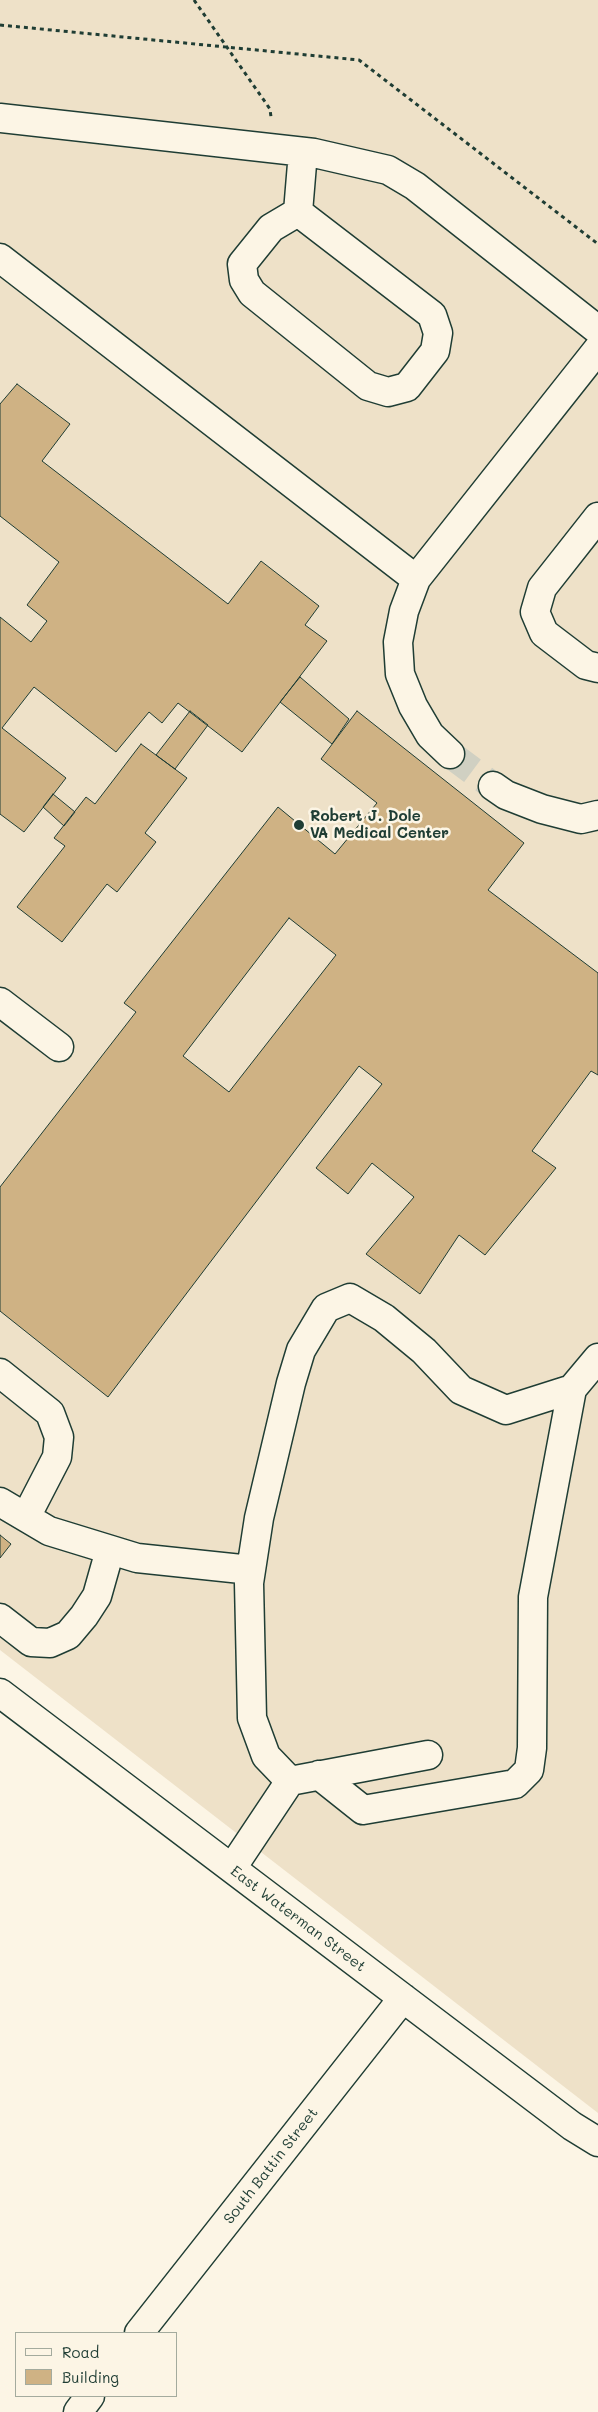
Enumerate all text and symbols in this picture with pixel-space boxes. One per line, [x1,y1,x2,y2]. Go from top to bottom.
place label: Robert J. Dole VA Medical Center [310,807,449,842]
marker: Robert J. Dole VA Medical Center [292,818,306,832]
street label: East Waterman Street [227,1862,369,1976]
street label: South Battin Street [220,2104,322,2228]
legend [15,2332,178,2397]
text: Road [62,2342,99,2362]
text: Building [62,2367,119,2387]

